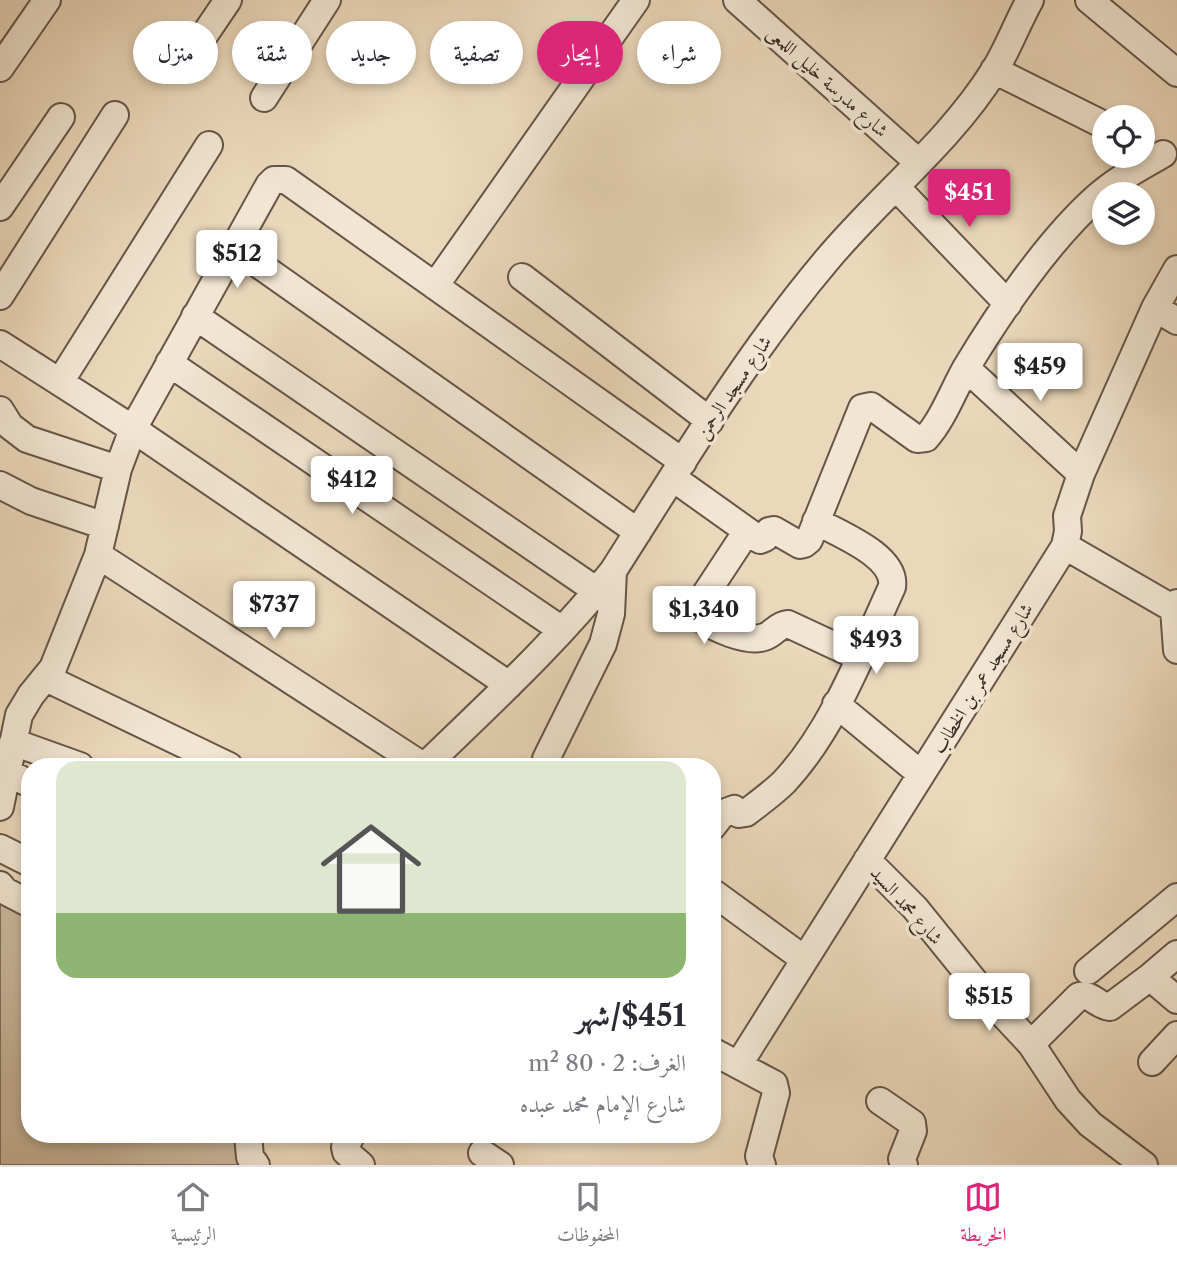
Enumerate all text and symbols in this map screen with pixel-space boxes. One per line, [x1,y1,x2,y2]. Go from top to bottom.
chip: منزل [133,21,218,84]
chip: شقة [232,21,312,84]
chip: جديد [326,21,416,84]
chip: تصفية [430,21,523,84]
chip: إيجار [537,21,623,84]
chip: شراء [637,21,721,84]
street label: شارع مدرسة خليل اللمعى [760,21,893,145]
map controls [1092,105,1155,245]
button: locate [1092,105,1155,168]
pin: $451 [928,170,1010,229]
text: $451 [944,178,994,206]
button: layers [1092,182,1155,245]
pin: $512 [196,230,278,290]
text: $512 [212,239,262,267]
street label: شارع مسجد الرحمن [690,331,780,446]
pin: $459 [999,344,1081,403]
text: $459 [1014,352,1066,380]
pin: $412 [311,456,393,516]
text: $412 [327,465,377,493]
pin: $737 [233,582,315,641]
pin: $1,340 [647,586,761,646]
text: $737 [249,590,299,618]
text: $1,340 [669,595,739,623]
street label: شارع مسجد عمر بن الخطاب [927,599,1041,760]
pin: $493 [835,616,917,676]
text: $493 [849,625,903,653]
icon: home [308,806,434,932]
street label: شارع محمد السيد [862,861,948,952]
pin: $515 [948,974,1030,1033]
text: $515 [965,982,1013,1010]
text: $451/شهر [576,997,686,1034]
text: الغرف: 2 · 80 m² [528,1049,686,1077]
text: شارع الإمام محمد عبده [520,1090,686,1118]
tab: الرئيسية [170,1178,216,1253]
tab: المحفوظات [557,1178,620,1253]
tab: الخريطة [960,1178,1007,1253]

